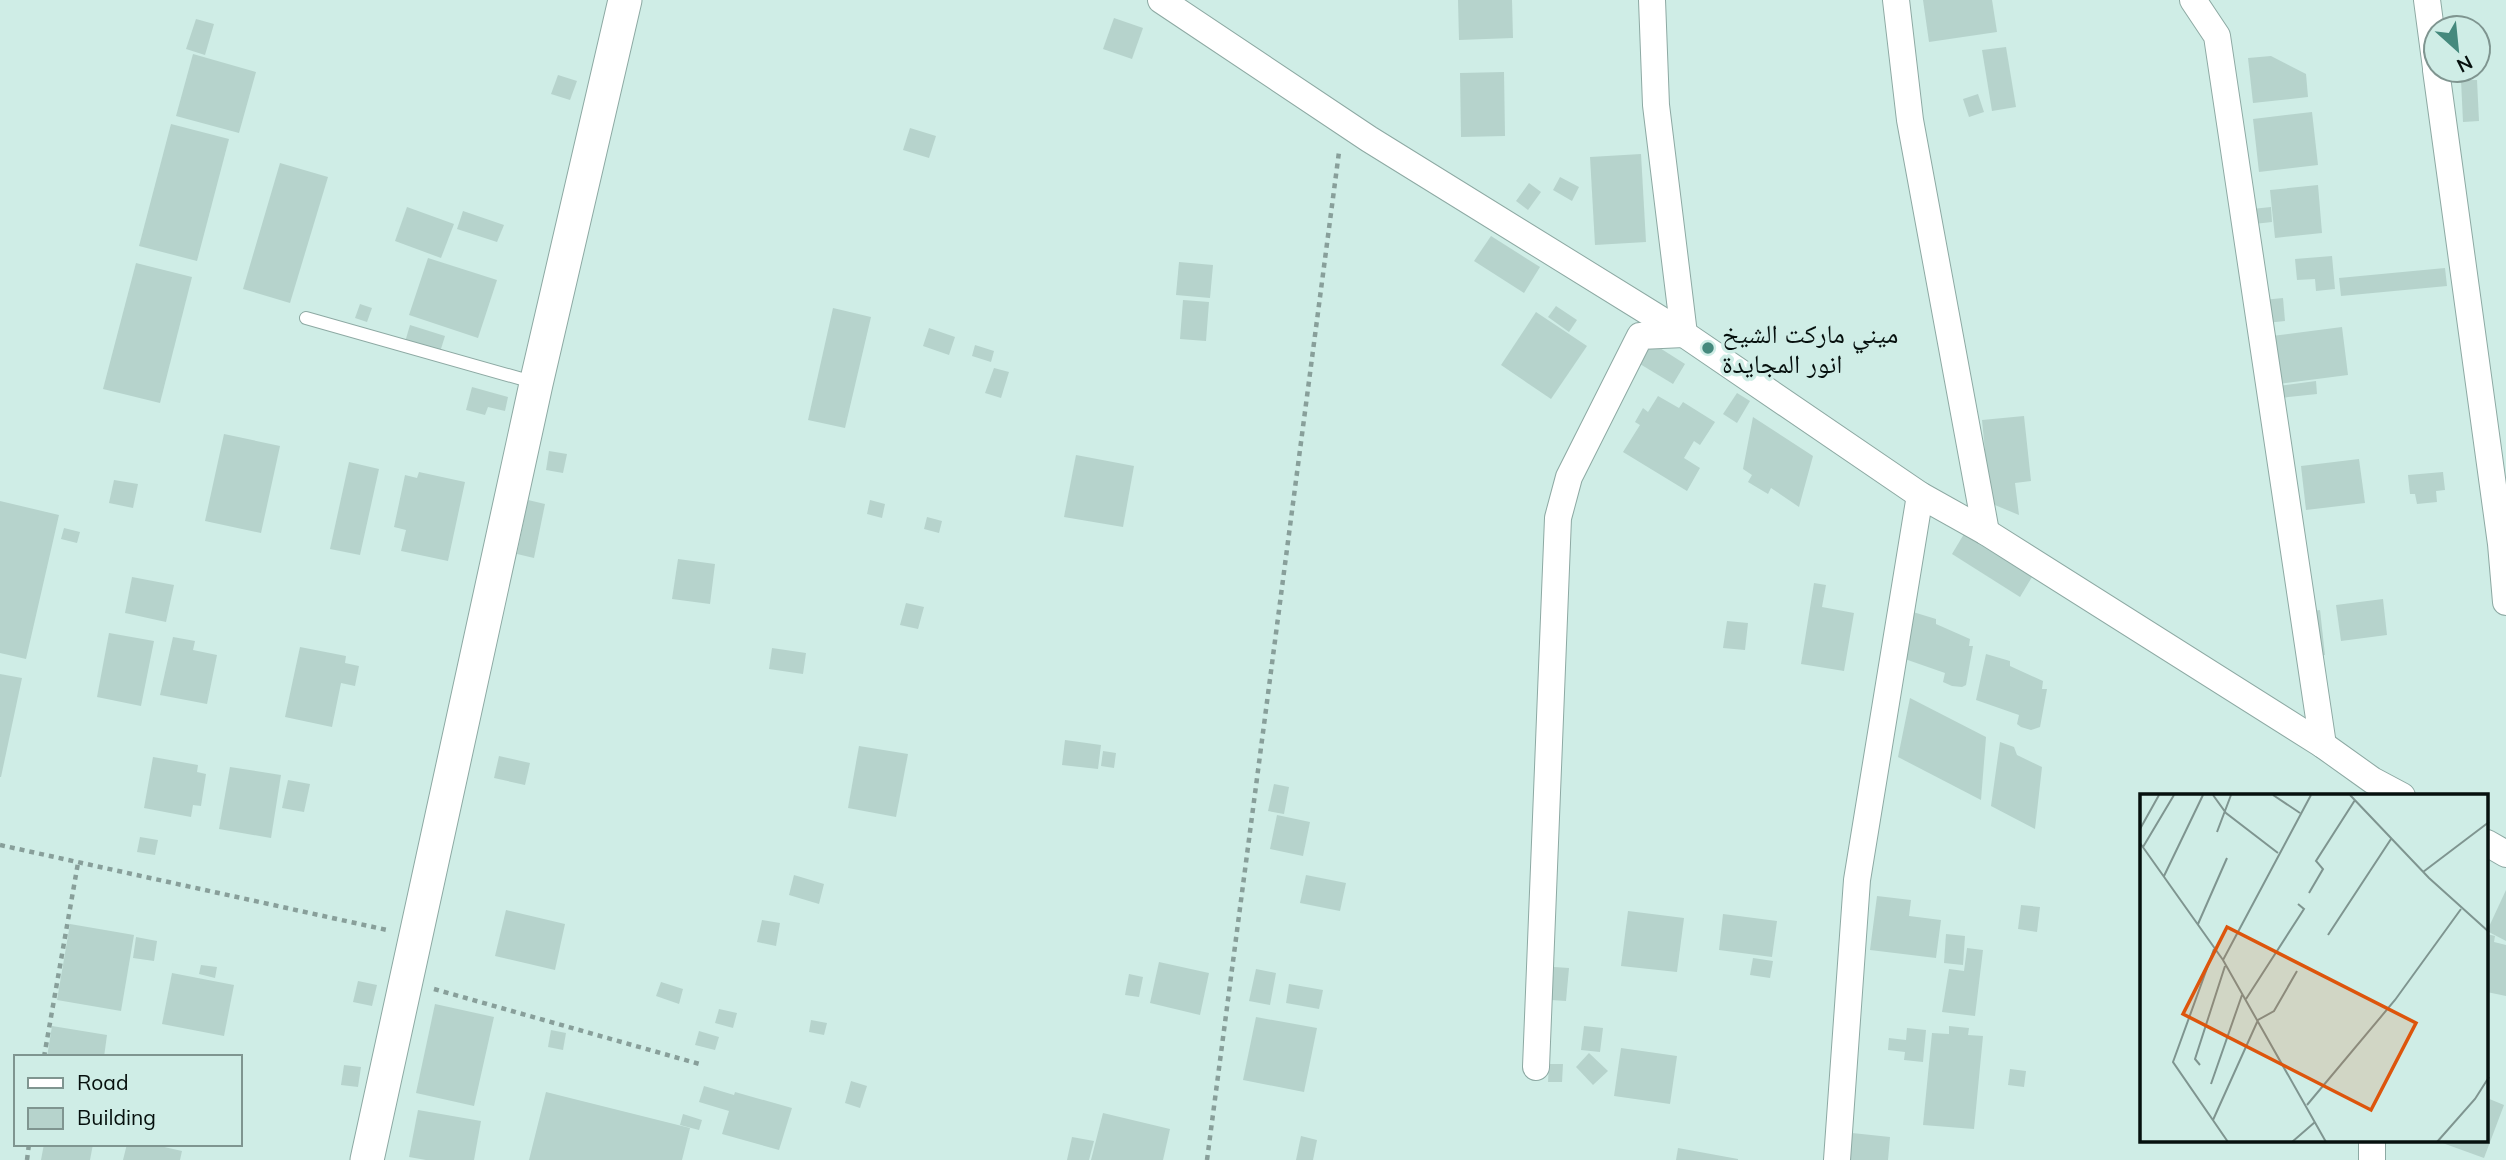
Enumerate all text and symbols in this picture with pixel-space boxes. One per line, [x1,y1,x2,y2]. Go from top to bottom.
north arrow [2422,14,2492,84]
text: N [2453,50,2477,78]
place label: ميني ماركت الشيخ انور المجايدة [1722,317,1898,380]
marker: ميني ماركت الشيخ انور المجايدة [1700,340,1716,356]
inset map [2140,794,2488,1142]
legend [14,1055,242,1146]
text: Road [77,1069,128,1095]
text: Building [77,1104,156,1130]

